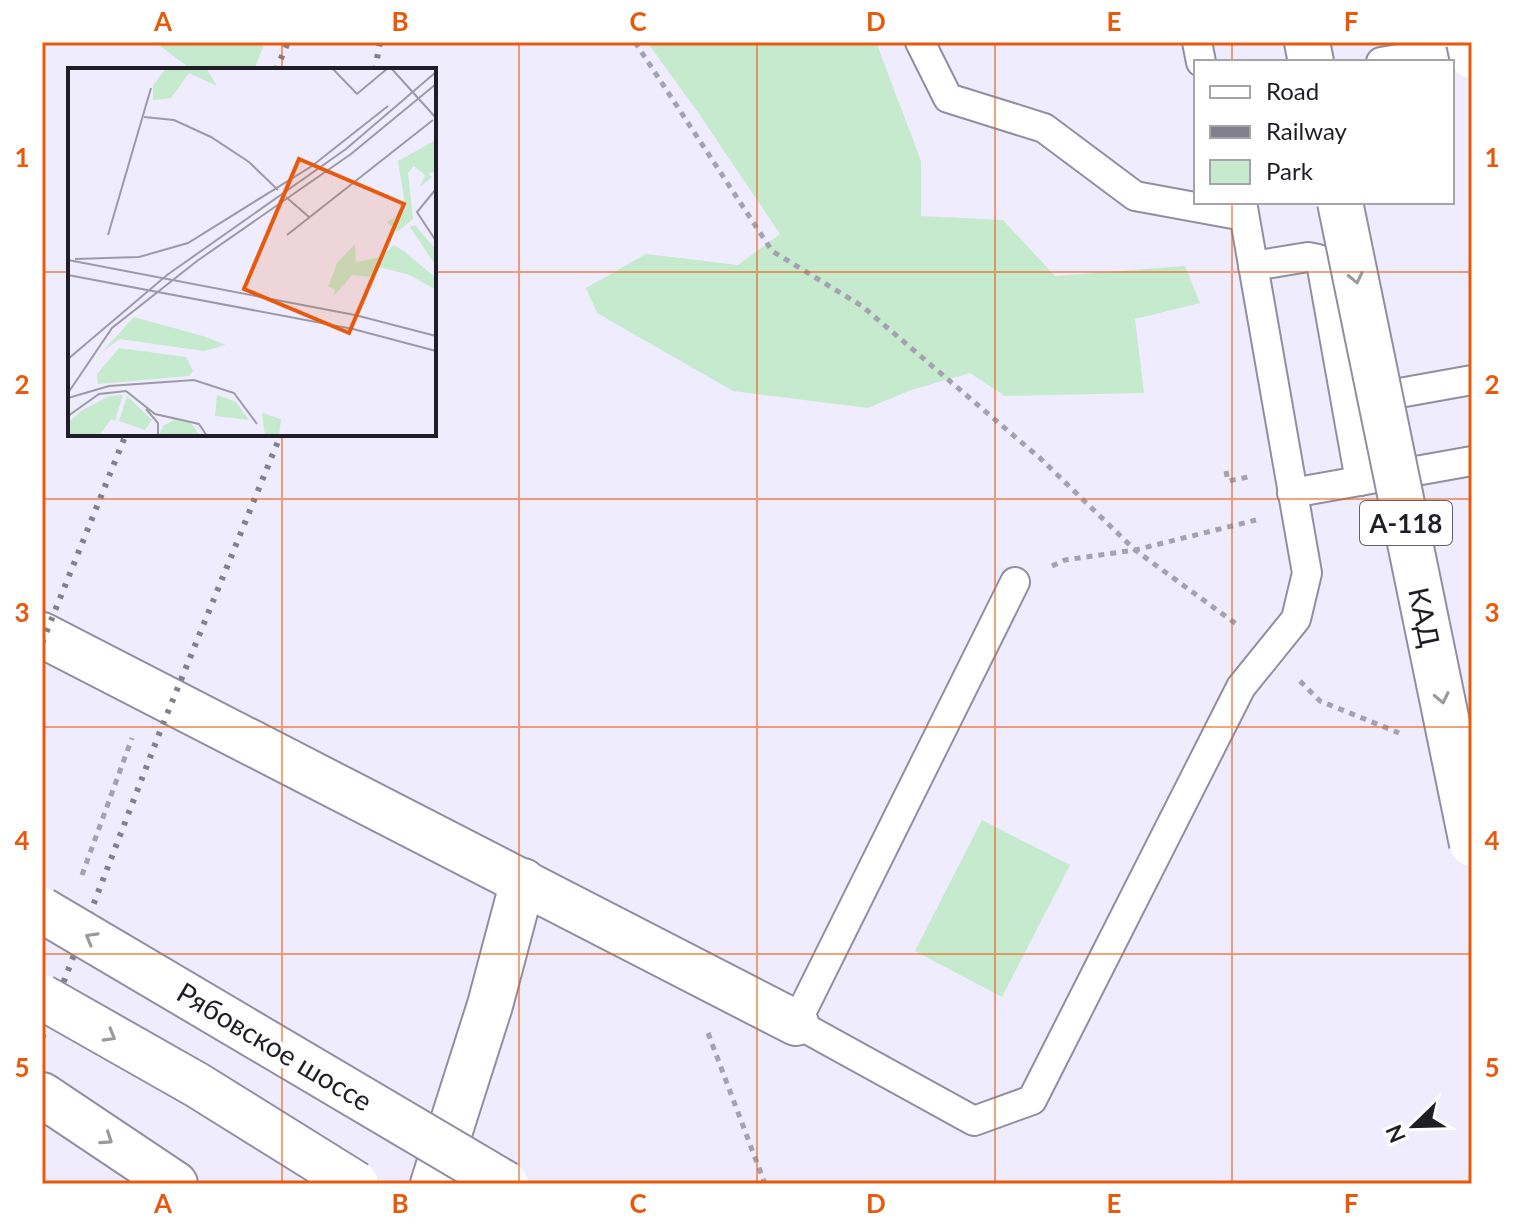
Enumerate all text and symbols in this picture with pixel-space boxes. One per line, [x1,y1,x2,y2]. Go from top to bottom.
text: A [153,5,173,37]
text: B [391,5,409,37]
text: C [629,5,647,37]
text: D [866,5,886,37]
text: E [1107,5,1121,37]
text: F [1344,5,1358,37]
legend [1194,60,1454,204]
inset map [68,68,436,436]
text: Road [1266,76,1319,105]
text: Railway [1266,116,1348,145]
text: 1 [14,141,30,173]
text: 1 [1484,141,1500,173]
text: Park [1266,156,1314,185]
one-way arrow [1347,271,1364,285]
text: 2 [14,368,30,400]
text: 2 [1484,368,1500,400]
road number: А-118 [1360,501,1452,545]
street label: КАД [1402,584,1448,650]
text: 3 [14,596,30,628]
text: 3 [1484,596,1500,628]
one-way arrow [1433,690,1450,704]
text: 4 [14,824,30,856]
text: 4 [1484,824,1500,856]
one-way arrow [85,932,99,948]
street label: Рябовское шоссе [172,975,378,1117]
one-way arrow [102,1026,116,1041]
text: 5 [14,1051,30,1083]
text: 5 [1484,1051,1500,1083]
north arrow [1374,1086,1454,1166]
text: N [1379,1121,1411,1147]
one-way arrow [98,1129,112,1144]
text: A [153,1187,173,1219]
text: B [391,1187,409,1219]
text: C [629,1187,647,1219]
text: D [866,1187,886,1219]
text: E [1107,1187,1121,1219]
text: F [1344,1187,1358,1219]

